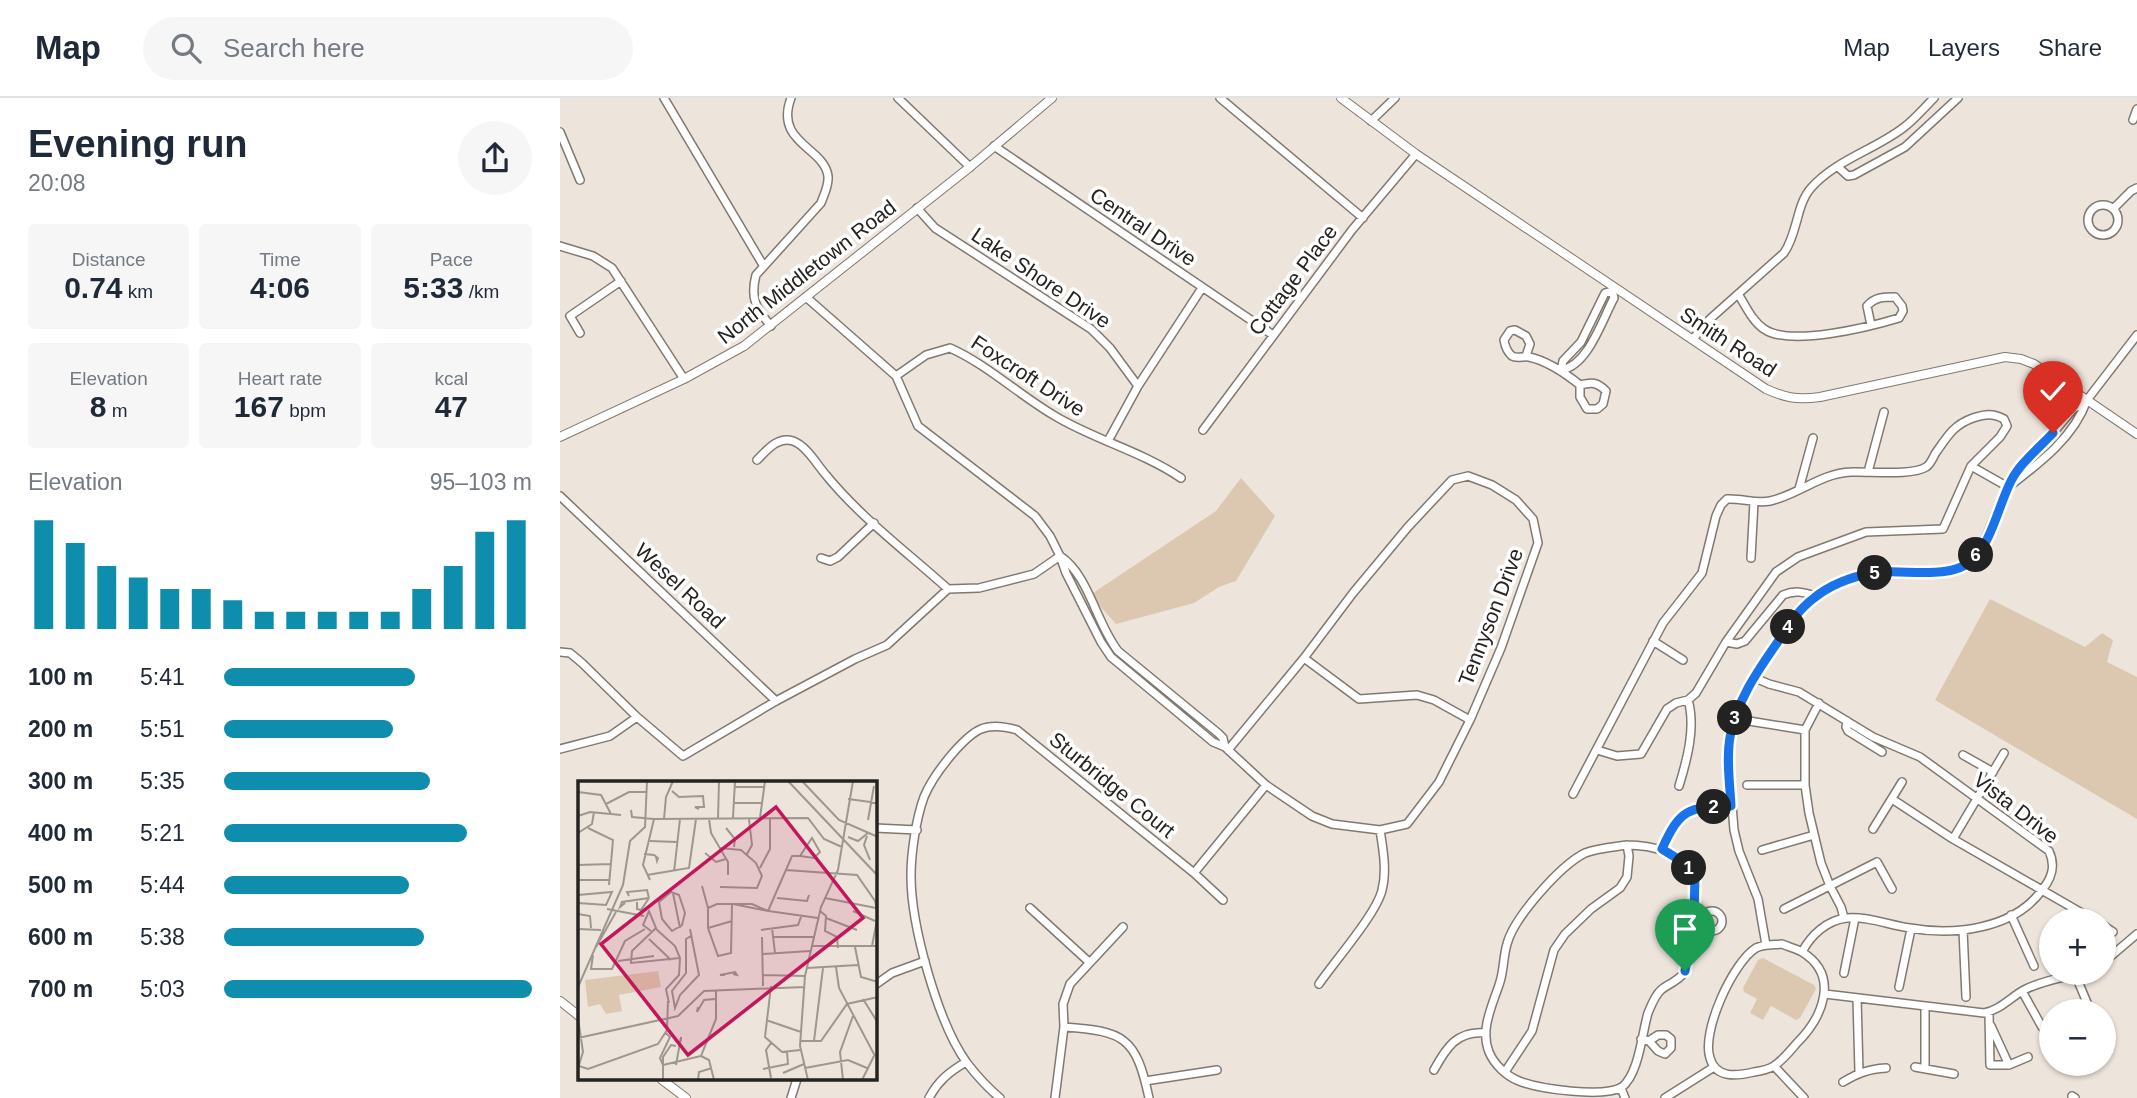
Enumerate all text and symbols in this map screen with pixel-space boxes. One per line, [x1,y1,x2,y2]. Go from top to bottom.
search box [143,17,633,80]
text: Map [35,29,101,66]
icon: search [167,29,205,67]
text: Search here [223,33,365,63]
text: Map [1843,34,1890,61]
text: Layers [1928,34,2000,61]
text: Share [2038,34,2102,61]
button: share [458,121,532,195]
text: Evening run [28,123,248,165]
text: 20:08 [28,170,86,196]
street label: Central Drive [1086,183,1201,270]
street label: North Middletown Road [713,195,900,348]
street label: Cottage Place [1244,220,1341,339]
street label: Lake Shore Drive [968,223,1115,332]
text: Distance [72,249,146,270]
text: Time [259,249,301,270]
text: Pace [430,249,473,270]
text: 0.74 [64,271,123,304]
text: 4:06 [250,271,310,304]
text: 5:33 [403,271,463,304]
text: km [123,281,153,302]
text: /km [463,281,499,302]
street label: Smith Road [1676,302,1781,381]
street label: Foxcroft Drive [967,330,1089,421]
pin [2023,361,2083,433]
text: Elevation [70,368,148,389]
text: Heart rate [238,368,322,389]
text: kcal [434,368,468,389]
icon: check [2034,372,2072,410]
text: 8 [90,390,106,423]
text: 167 [234,390,284,423]
text: 47 [435,390,468,423]
text: m [106,400,128,421]
text: bpm [284,400,326,421]
text: Elevation [28,469,123,495]
text: 95–103 m [430,469,532,495]
street label: Wesel Road [631,538,730,633]
pin: 6 [1958,538,1994,573]
text: 6 [1970,544,1981,565]
street label: Tennyson Drive [1454,545,1527,689]
pin: 5 [1858,556,1892,590]
text: 5 [1869,562,1880,583]
pin: 4 [1770,610,1806,644]
text: 4 [1782,616,1793,637]
text: 100 m [28,664,93,690]
text: 5:41 [140,664,185,690]
pin: 3 [1718,700,1752,736]
text: 3 [1729,707,1740,728]
text: 200 m [28,716,93,742]
text: 5:51 [140,716,185,742]
street label: Sturbridge Court [1045,727,1180,842]
street label: Vista Drive [1969,767,2063,848]
text: 300 m [28,768,93,794]
text: 5:35 [140,768,185,794]
inset map [578,781,877,1080]
pin: 2 [1696,790,1732,824]
text: 2 [1708,796,1719,817]
text: 400 m [28,820,93,846]
text: 5:21 [140,820,185,846]
pin: 1 [1672,850,1706,886]
text: 1 [1683,857,1694,878]
text: 500 m [28,872,93,898]
text: 5:44 [140,872,185,898]
pin [1655,899,1715,971]
map controls [2039,908,2116,1076]
button: + [2039,908,2116,985]
icon: arrive [1666,910,1704,948]
text: 600 m [28,924,93,950]
text: 5:38 [140,924,185,950]
text: 700 m [28,976,93,1002]
text: 5:03 [140,976,185,1002]
button: − [2039,999,2116,1076]

